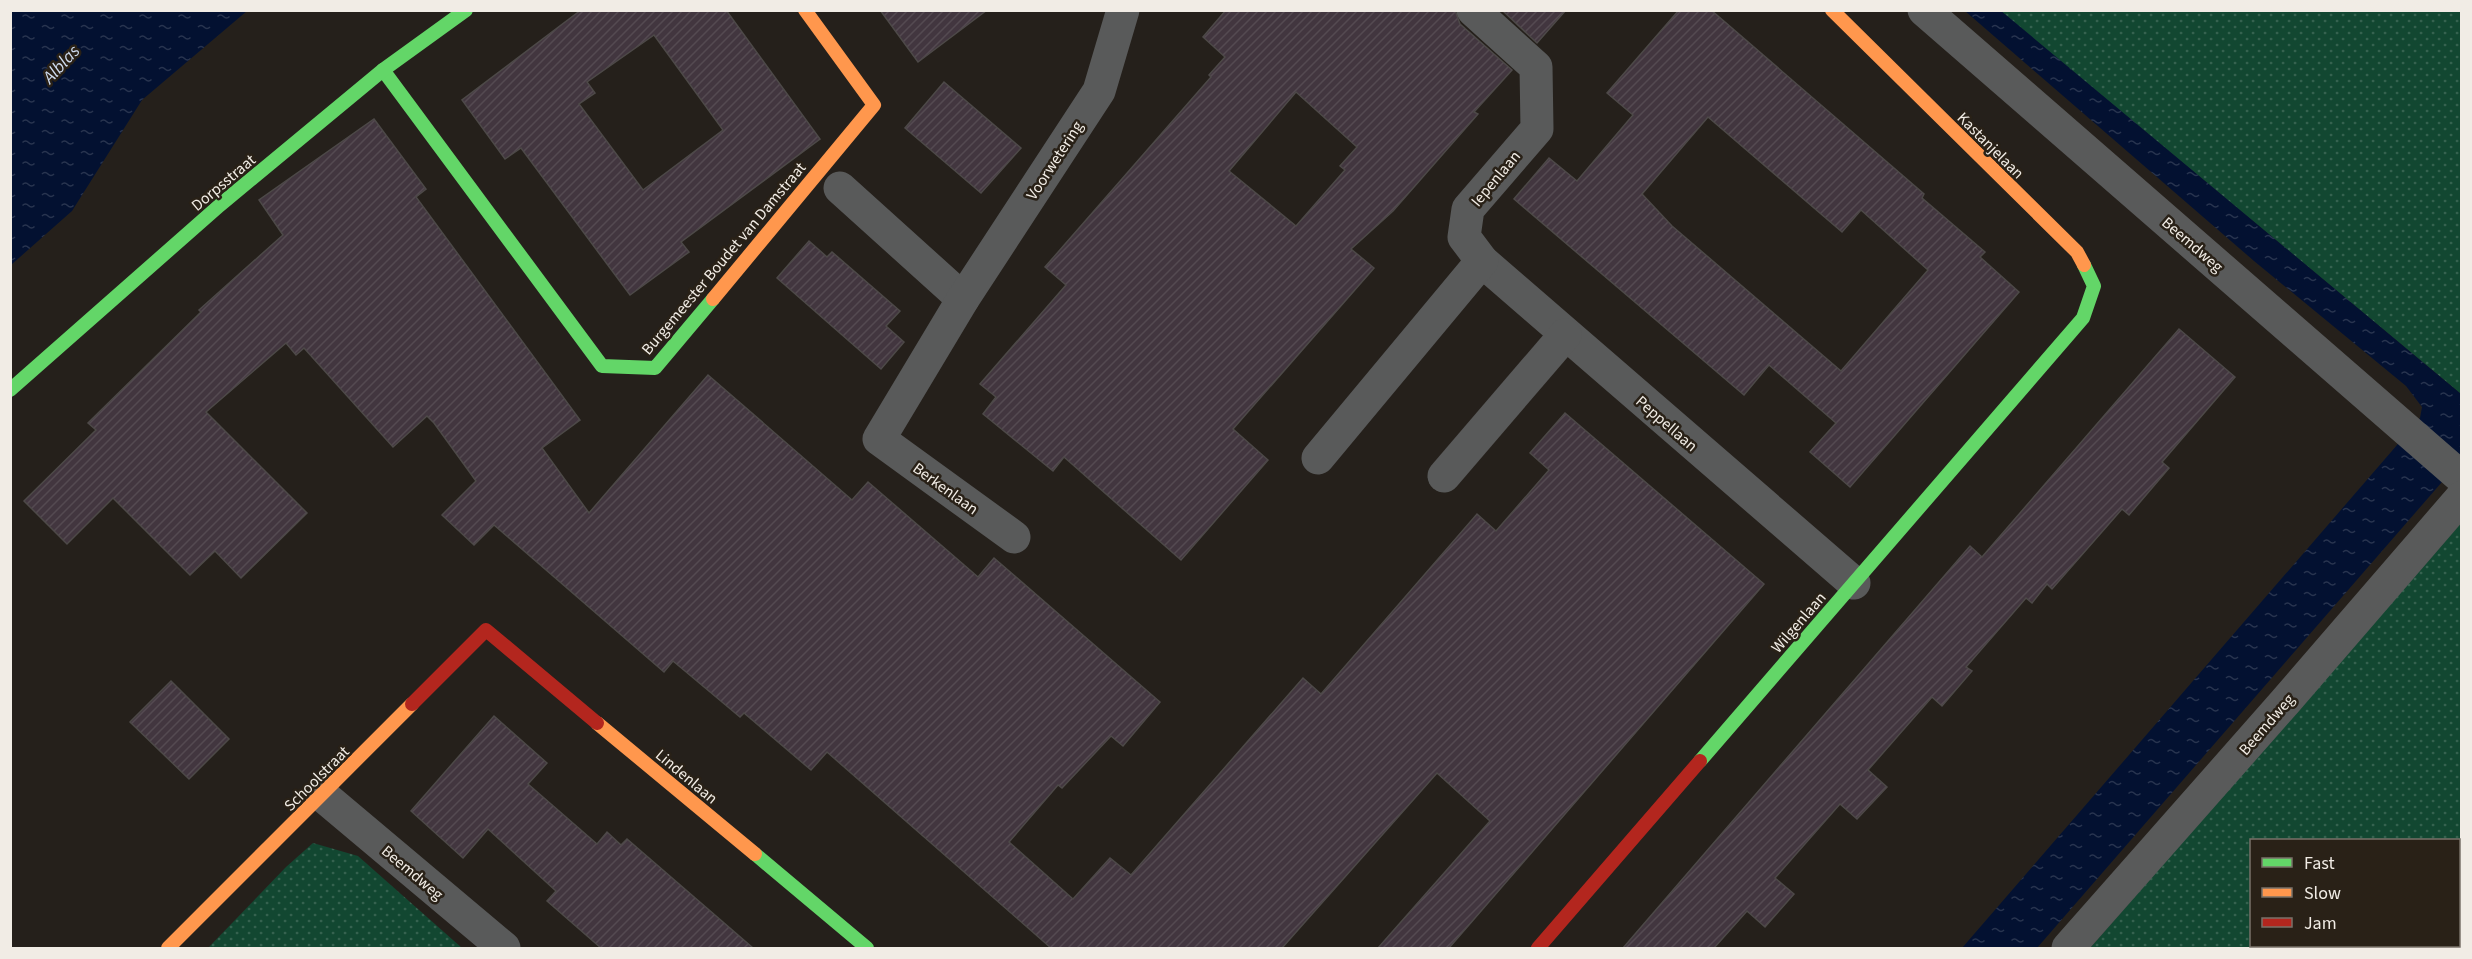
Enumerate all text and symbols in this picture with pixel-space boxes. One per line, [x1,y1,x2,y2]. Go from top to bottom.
water label: Alblas [36,39,86,90]
street label: Kastanjelaan [1952,107,2029,184]
street label: Voorwetering [1021,117,1089,204]
street label: Iepenlaan [1466,146,1526,211]
street label: Dorpsstraat [187,149,261,216]
street label: Burgemeester Boudet van Damstraat [636,157,811,360]
street label: Beemdweg [2157,212,2228,278]
street label: Peppellaan [1631,391,1702,457]
street label: Berkenlaan [908,458,983,520]
street label: Wilgenlaan [1766,587,1831,658]
street label: Beemdweg [2234,689,2300,760]
street label: Schoolstraat [279,741,355,816]
street label: Lindenlaan [651,744,722,809]
legend [2250,839,2460,947]
street label: Beemdweg [377,840,448,905]
text: Fast [2304,851,2335,876]
text: Slow [2304,881,2341,906]
text: Jam [2304,911,2337,936]

